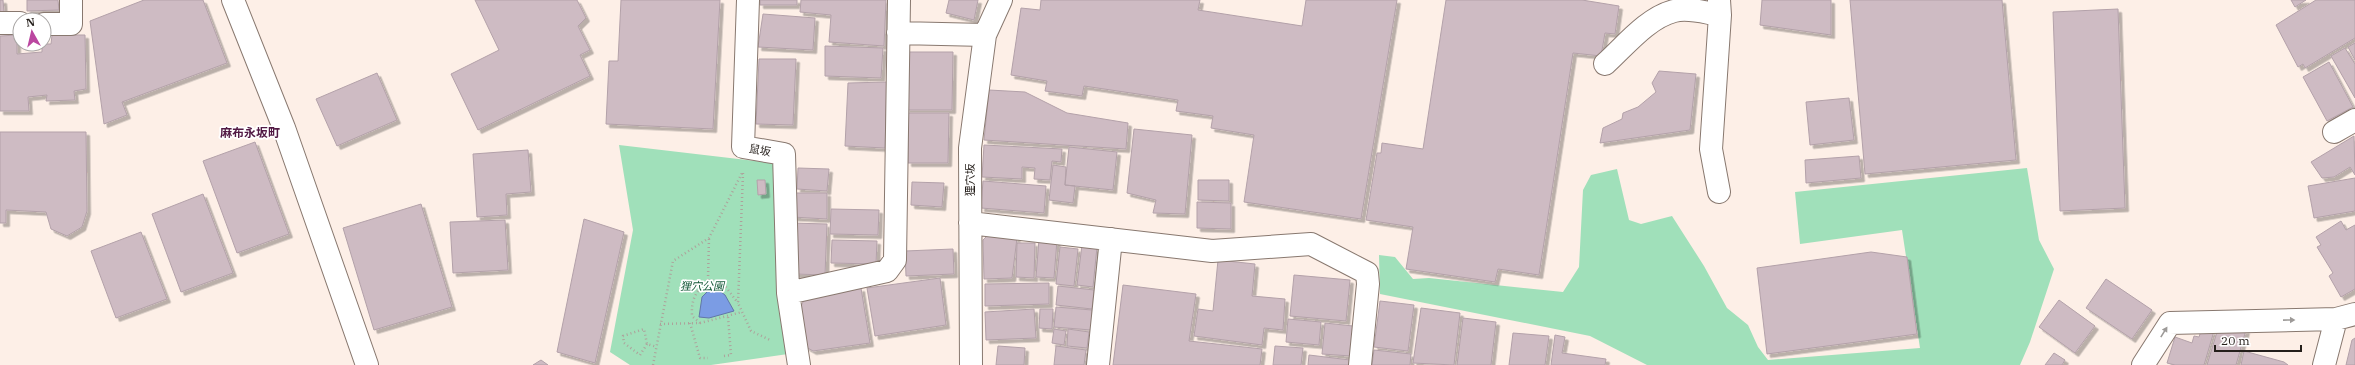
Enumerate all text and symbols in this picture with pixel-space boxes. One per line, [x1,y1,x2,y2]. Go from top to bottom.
north arrow [12,12,52,52]
text: N [25,15,36,30]
district label: 麻布永坂町 [220,125,280,140]
street label: 鼠坂 [748,141,772,159]
street label: 狸穴坂 [963,164,977,197]
park label: 狸穴公園 [680,279,726,293]
one-way arrow [2283,317,2296,323]
one-way arrow [2160,327,2168,337]
scale bar [2215,327,2301,353]
text: 20 m [2221,333,2250,348]

